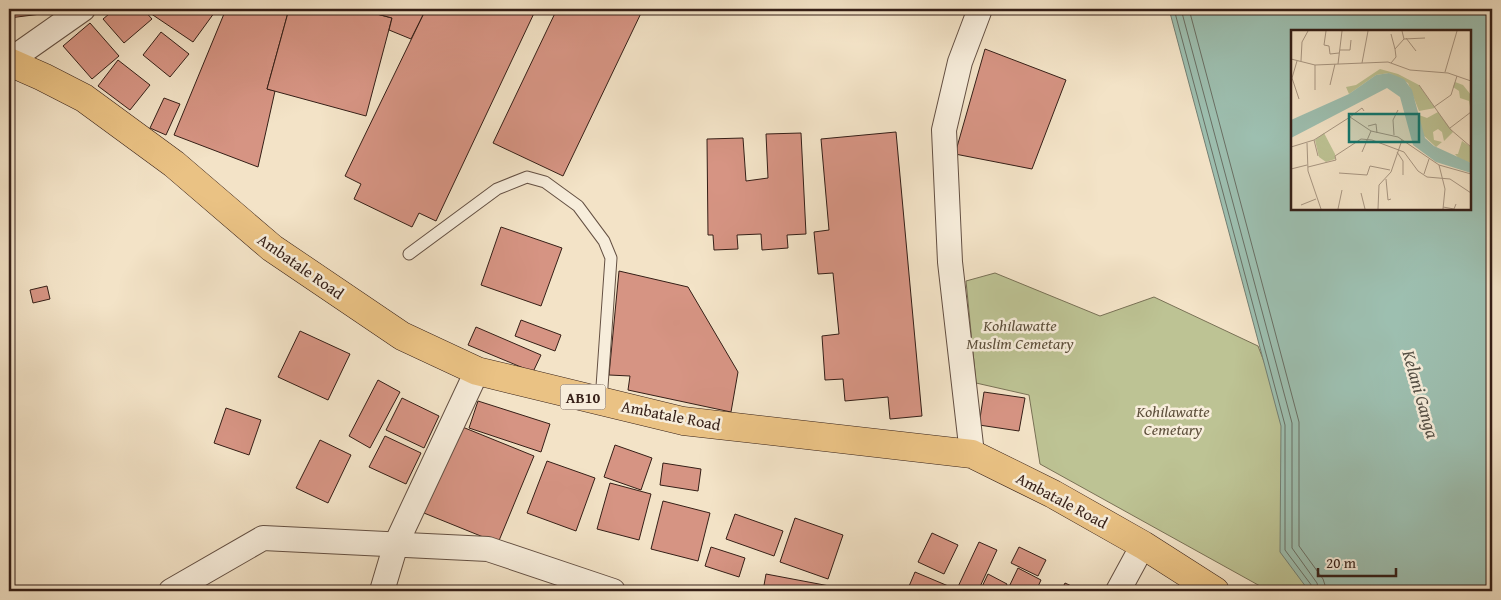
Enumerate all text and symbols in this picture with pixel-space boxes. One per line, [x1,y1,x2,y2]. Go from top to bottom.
inset map [1291,30,1471,210]
street label: Ambatale Road [253,227,350,305]
park label: Kohilawatte Muslim Cemetary [966,313,1074,355]
water label: Kelani Ganga [1395,346,1447,442]
road number: AB10 [560,384,606,410]
street label: Ambatale Road [619,394,723,436]
park label: Kohilawatte Cemetary [1135,399,1210,441]
street label: Ambatale Road [1012,466,1113,534]
scale bar [1318,545,1396,577]
text: 20 m [1326,552,1357,573]

